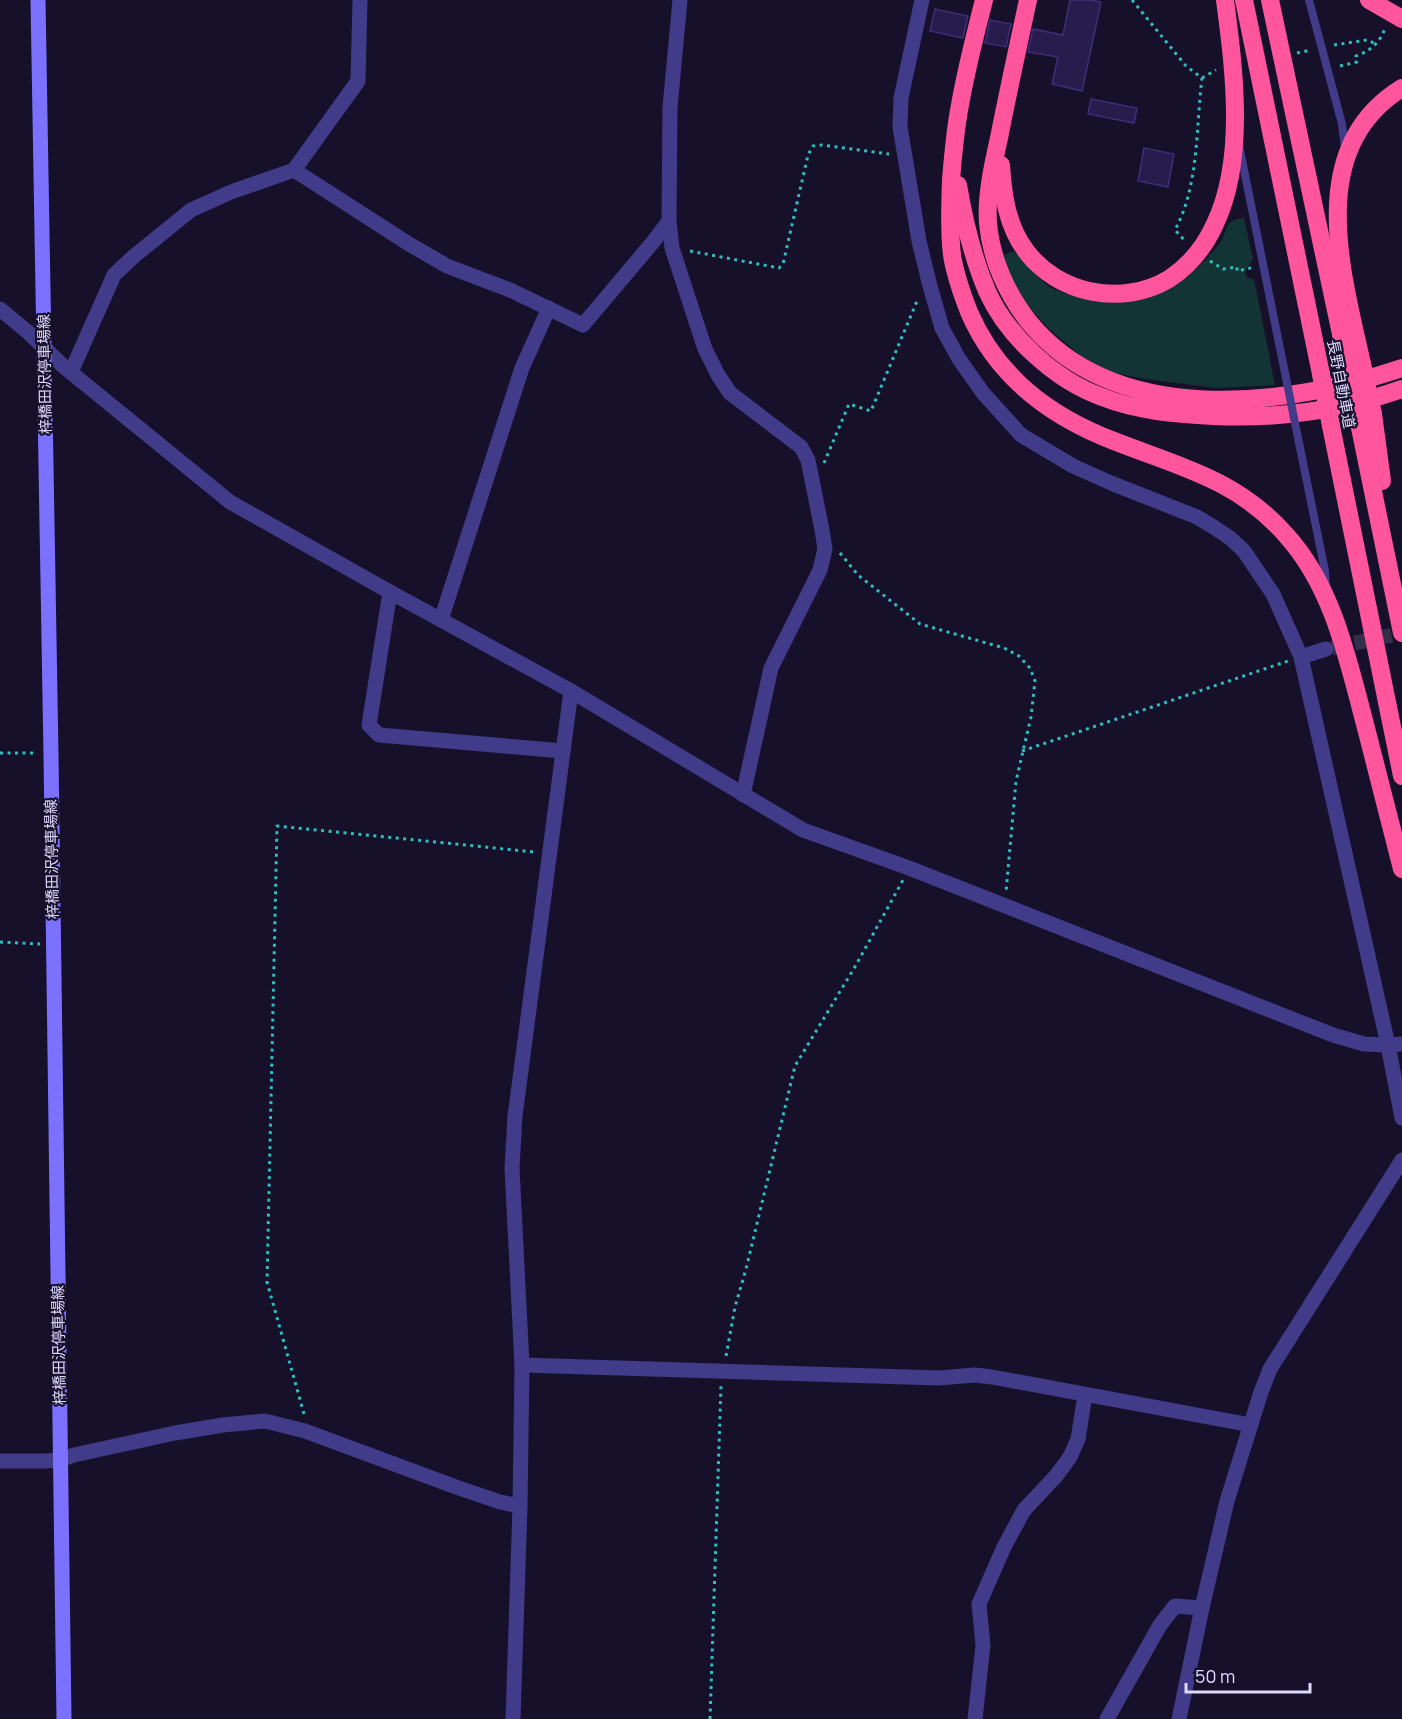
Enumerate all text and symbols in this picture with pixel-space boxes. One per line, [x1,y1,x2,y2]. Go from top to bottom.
street label: 梓橋田沢停車場線 [33,314,56,434]
street label: 長野自動車道 [1323,338,1360,430]
street label: 梓橋田沢停車場線 [40,799,63,919]
street label: 梓橋田沢停車場線 [47,1285,70,1405]
scale bar [1186,1656,1310,1694]
text: 50 m [1195,1664,1235,1688]

